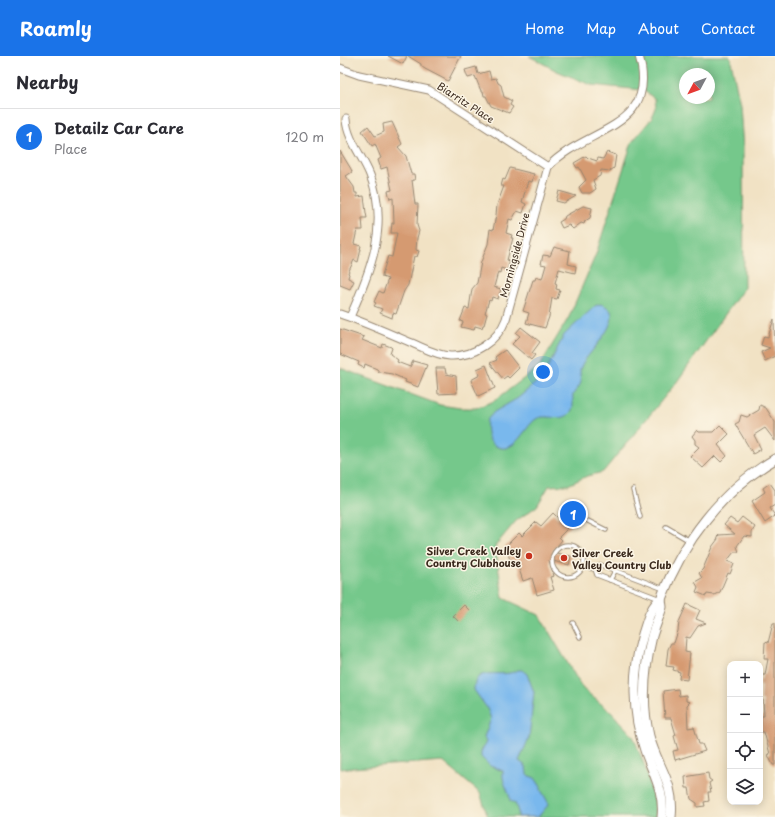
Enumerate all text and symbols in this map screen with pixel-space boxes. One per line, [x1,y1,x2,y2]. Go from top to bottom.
text: Roamly [20,14,92,42]
text: Home [525,18,564,39]
text: Map [586,18,616,39]
text: About [638,18,679,39]
text: Contact [701,18,755,39]
north arrow [679,68,715,104]
text: Nearby [16,69,78,95]
street label: Biarritz Place [435,78,497,126]
text: Detailz Car Care [54,116,184,139]
text: 1 [26,127,32,146]
text: 120 m [285,127,324,146]
text: Place [54,139,87,158]
street label: Morningside Drive [495,211,533,299]
your location [533,362,553,382]
pin: 1 [560,499,586,529]
place label: Silver Creek Valley Country Clubhouse [426,543,522,571]
place label: Silver Creek Valley Country Club [572,545,671,573]
marker: Silver Creek Valley Country Clubhouse [524,551,534,561]
marker: Silver Creek Valley Country Club [559,553,569,563]
map controls [727,661,763,805]
button: + [727,661,763,697]
button: − [727,697,763,733]
button: locate [727,733,763,769]
button: layers [727,769,763,805]

